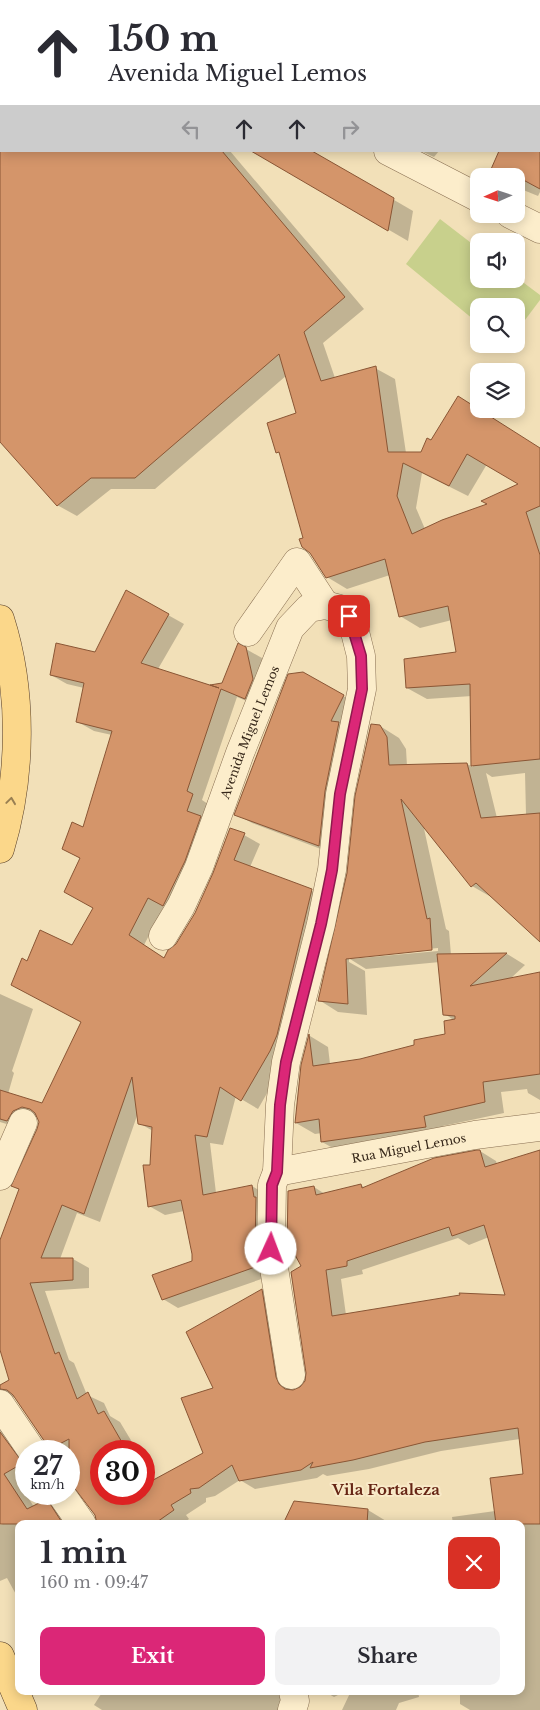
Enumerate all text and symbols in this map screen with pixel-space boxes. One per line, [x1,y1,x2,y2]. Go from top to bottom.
text: 150 m [108,17,219,60]
icon: ahead [25,20,90,85]
text: Avenida Miguel Lemos [108,60,367,87]
icon: left [177,115,205,143]
icon: ahead [230,115,258,143]
icon: ahead [283,115,311,143]
icon: right [336,115,364,143]
north arrow [470,168,525,222]
map controls [470,168,525,418]
button: sound [470,233,525,288]
button: search [470,298,525,353]
button: layers [470,363,525,418]
pin [328,595,370,637]
icon: arrive [335,602,363,630]
street label: Avenida Miguel Lemos [216,663,282,802]
one-way arrow [5,797,16,805]
street label: Rua Miguel Lemos [350,1129,467,1165]
position arrow [244,1222,296,1274]
speed limit sign: 30 [90,1440,155,1505]
text: 27 [33,1451,62,1482]
text: km/h [30,1477,65,1492]
district label: Vila Fortaleza [331,1480,440,1499]
text: 1 min [40,1534,127,1571]
button: close [448,1537,500,1589]
text: 160 m · 09:47 [40,1572,148,1592]
button: Exit [40,1627,265,1685]
button: Share [275,1627,500,1685]

